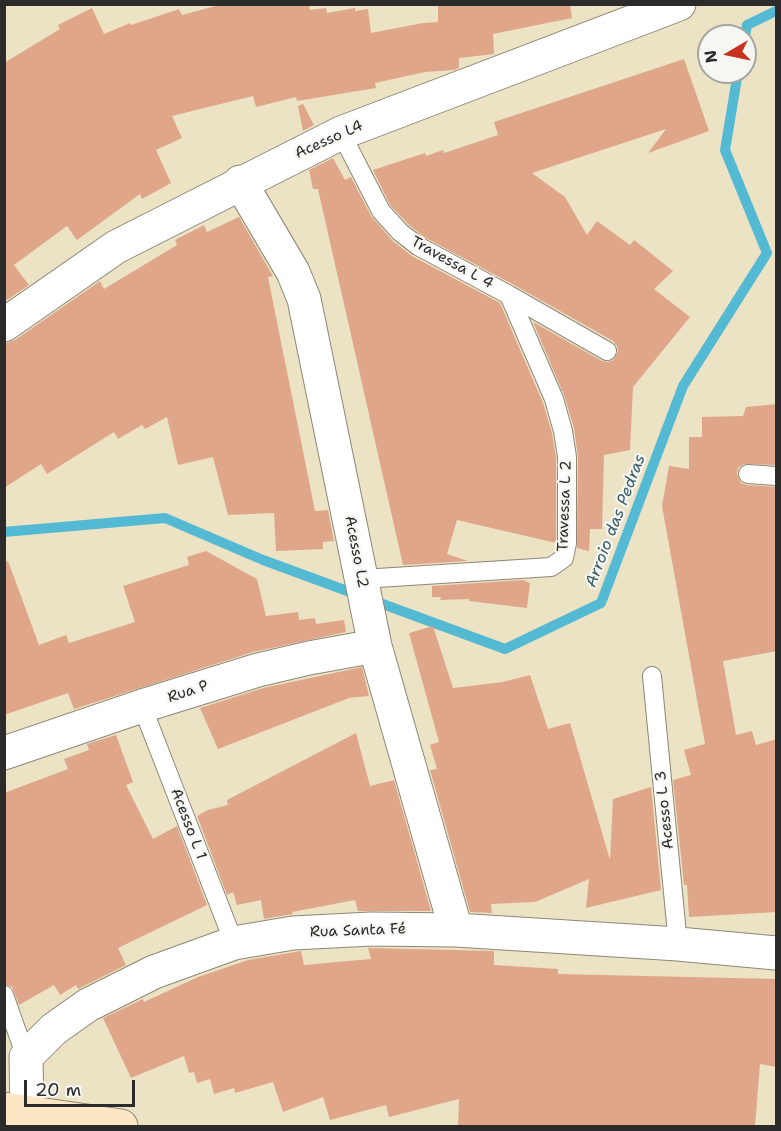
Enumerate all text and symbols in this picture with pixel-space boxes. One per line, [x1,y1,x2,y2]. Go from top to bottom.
north arrow [697,24,757,84]
text: N [699,49,722,64]
street label: Acesso L4 [292,117,366,163]
street label: Travessa L 4 [408,233,496,293]
water label: Arroio das Pedras [582,452,650,590]
street label: Travessa L 2 [554,460,576,552]
street label: Acesso L2 [340,514,372,590]
street label: Rua P [165,677,211,707]
street label: Acesso L 3 [652,770,678,850]
street label: Acesso L 1 [166,786,210,862]
street label: Rua Santa Fé [310,920,406,942]
scale bar [27,1068,138,1106]
text: 20 m [35,1078,81,1102]

